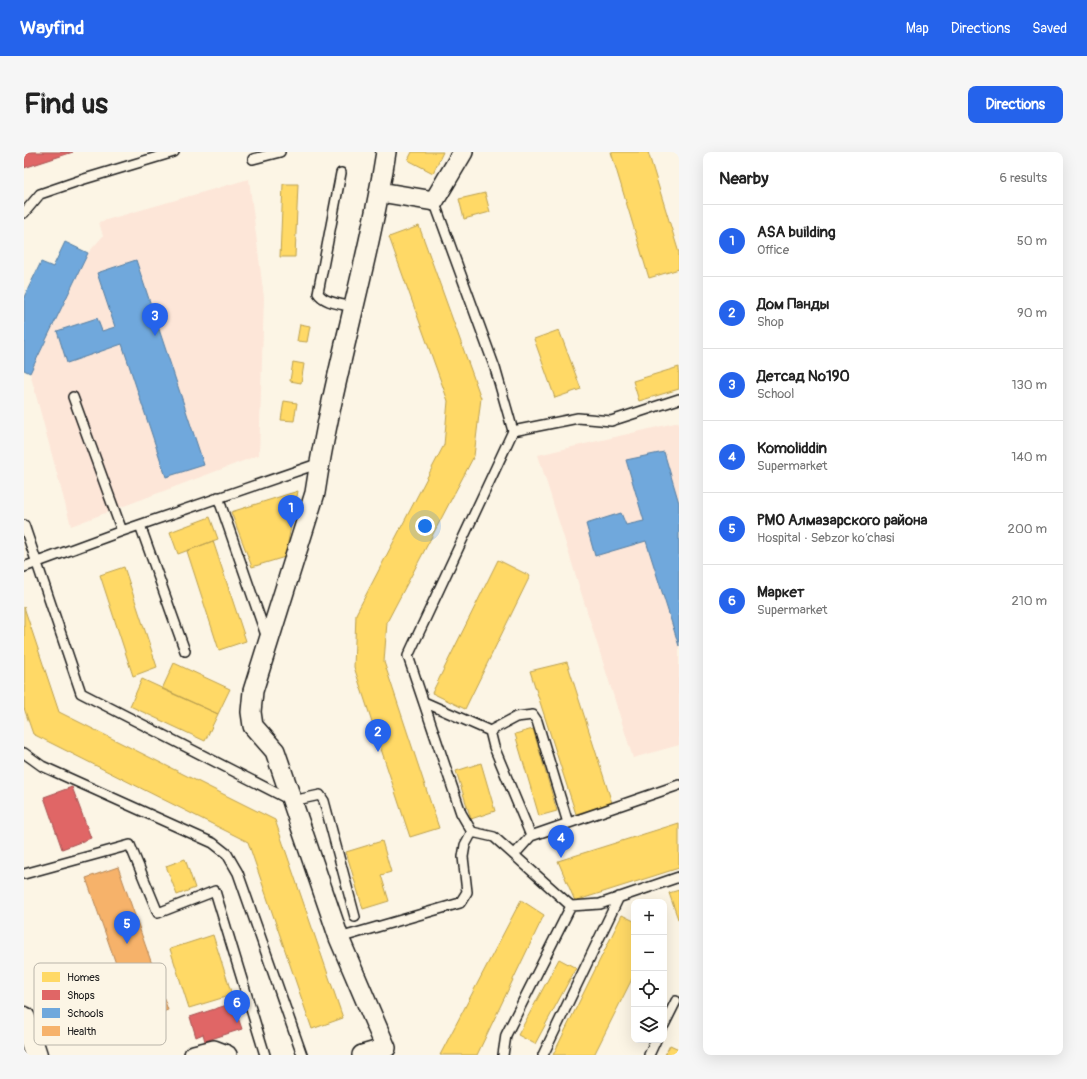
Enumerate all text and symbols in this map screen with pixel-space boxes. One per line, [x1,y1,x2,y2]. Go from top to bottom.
text: Wayfind [20,16,84,40]
text: Map [906,20,929,37]
text: Directions [951,20,1010,37]
text: Saved [1032,20,1067,37]
button: Directions [968,86,1063,123]
text: Find us [24,87,108,122]
text: Nearby [719,168,768,189]
text: 6 results [1000,170,1047,186]
text: ASA building [757,223,836,242]
text: 1 [729,233,735,249]
text: 50 m [1017,233,1047,249]
text: Office [757,242,789,258]
text: Дом Панды [757,295,829,314]
pin: 3 [142,303,168,336]
text: 2 [728,305,736,321]
text: 90 m [1017,305,1047,321]
text: Shop [757,314,784,330]
text: Детсад №190 [757,367,850,386]
text: 3 [728,377,736,393]
text: 130 m [1011,377,1047,393]
text: School [757,386,794,402]
text: Komoliddin [757,439,827,458]
text: 4 [728,449,736,465]
text: 140 m [1011,449,1047,465]
text: Supermarket [757,458,828,474]
pin: 1 [278,495,304,528]
text: РМО Алмазарского района [757,511,927,530]
your location [415,516,435,536]
text: 5 [728,521,736,537]
text: 200 m [1008,521,1047,537]
text: Hospital · Sebzor ko‘chasi [757,530,894,546]
text: Маркет [757,583,805,602]
text: 6 [728,593,736,609]
text: 210 m [1011,593,1047,609]
text: Supermarket [757,602,828,618]
pin: 2 [365,719,391,752]
pin: 4 [548,825,574,858]
map controls [631,899,667,1043]
button: + [631,899,667,935]
pin: 5 [114,911,140,944]
button: − [631,935,667,971]
legend [34,963,166,1045]
text: Homes [67,971,100,984]
button: locate [631,971,667,1007]
text: Shops [67,989,95,1002]
pin: 6 [224,990,250,1023]
text: Schools [67,1007,104,1020]
button: layers [631,1007,667,1043]
text: Health [67,1025,96,1038]

